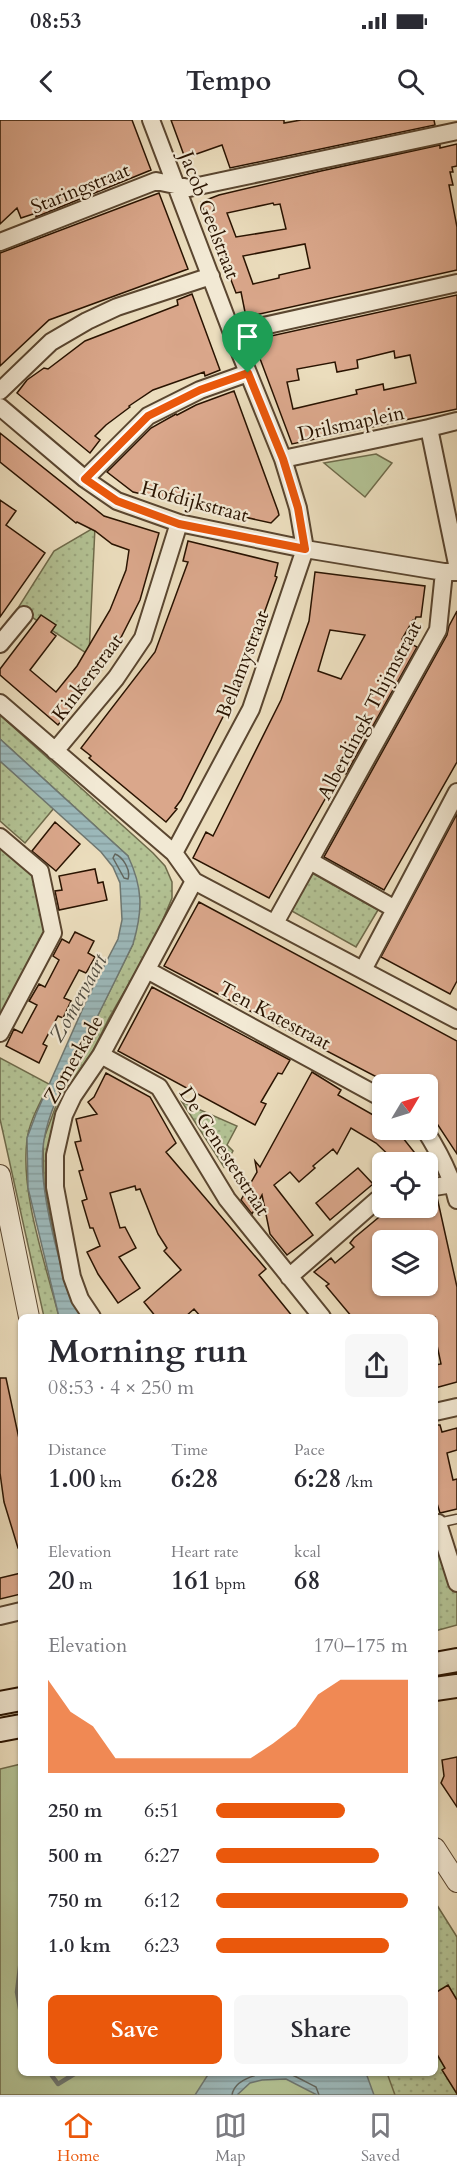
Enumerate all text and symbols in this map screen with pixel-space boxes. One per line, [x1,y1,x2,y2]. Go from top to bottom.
text: 08:53 [30,6,81,36]
text: Tempo [186,63,271,100]
icon: back [30,65,63,98]
icon: search [394,65,427,98]
street label: Jacob Geelstraat [172,145,246,283]
street label: Staringstraat [27,156,134,221]
pin [222,311,273,373]
icon: arrive [231,320,264,353]
street label: Drilsmaplein [295,399,408,448]
street label: Hofdijkstraat [138,474,252,529]
street label: Bellamystraat [210,606,276,722]
street label: Alberdingk Thijmstraat [311,615,428,804]
street label: Kinkerstraat [46,628,130,727]
water label: Zomervaart [42,948,115,1047]
street label: Ten Katestraat [214,975,336,1057]
street label: Zomerkade [37,1010,109,1108]
north arrow [372,1074,438,1140]
map controls [372,1074,438,1296]
street label: De Genestetstraat [173,1082,277,1221]
button: locate [372,1152,438,1218]
button: layers [372,1230,438,1296]
text: Morning run [48,1329,248,1374]
button: share [345,1334,408,1397]
text: 08:53 · 4 × 250 m [48,1374,194,1401]
text: Distance [48,1439,106,1461]
text: Time [171,1439,208,1461]
text: Pace [294,1439,325,1461]
text: 1.00 [48,1461,96,1496]
text: 6:28 [171,1461,219,1496]
text: 6:28 [294,1461,342,1496]
text: km [96,1471,122,1493]
text: /km [342,1471,373,1493]
text: Elevation [48,1541,112,1563]
text: Heart rate [171,1541,239,1563]
text: kcal [294,1541,321,1563]
text: 20 [48,1563,75,1598]
text: 161 [171,1563,211,1598]
text: 68 [294,1563,321,1598]
text: m [75,1573,92,1595]
text: bpm [211,1573,246,1595]
text: Elevation [48,1632,127,1659]
text: 170–175 m [313,1632,408,1659]
text: 250 m [48,1797,103,1824]
text: 6:51 [144,1797,180,1824]
text: 500 m [48,1842,103,1869]
text: 6:27 [144,1842,180,1869]
text: 750 m [48,1887,103,1914]
text: 6:12 [144,1887,180,1914]
text: 1.0 km [48,1932,111,1959]
text: 6:23 [144,1932,180,1959]
button: Save [48,1995,222,2064]
button: Share [234,1995,408,2064]
tab: Home [57,2109,100,2167]
tab: Map [214,2109,247,2167]
tab: Saved [361,2109,400,2167]

